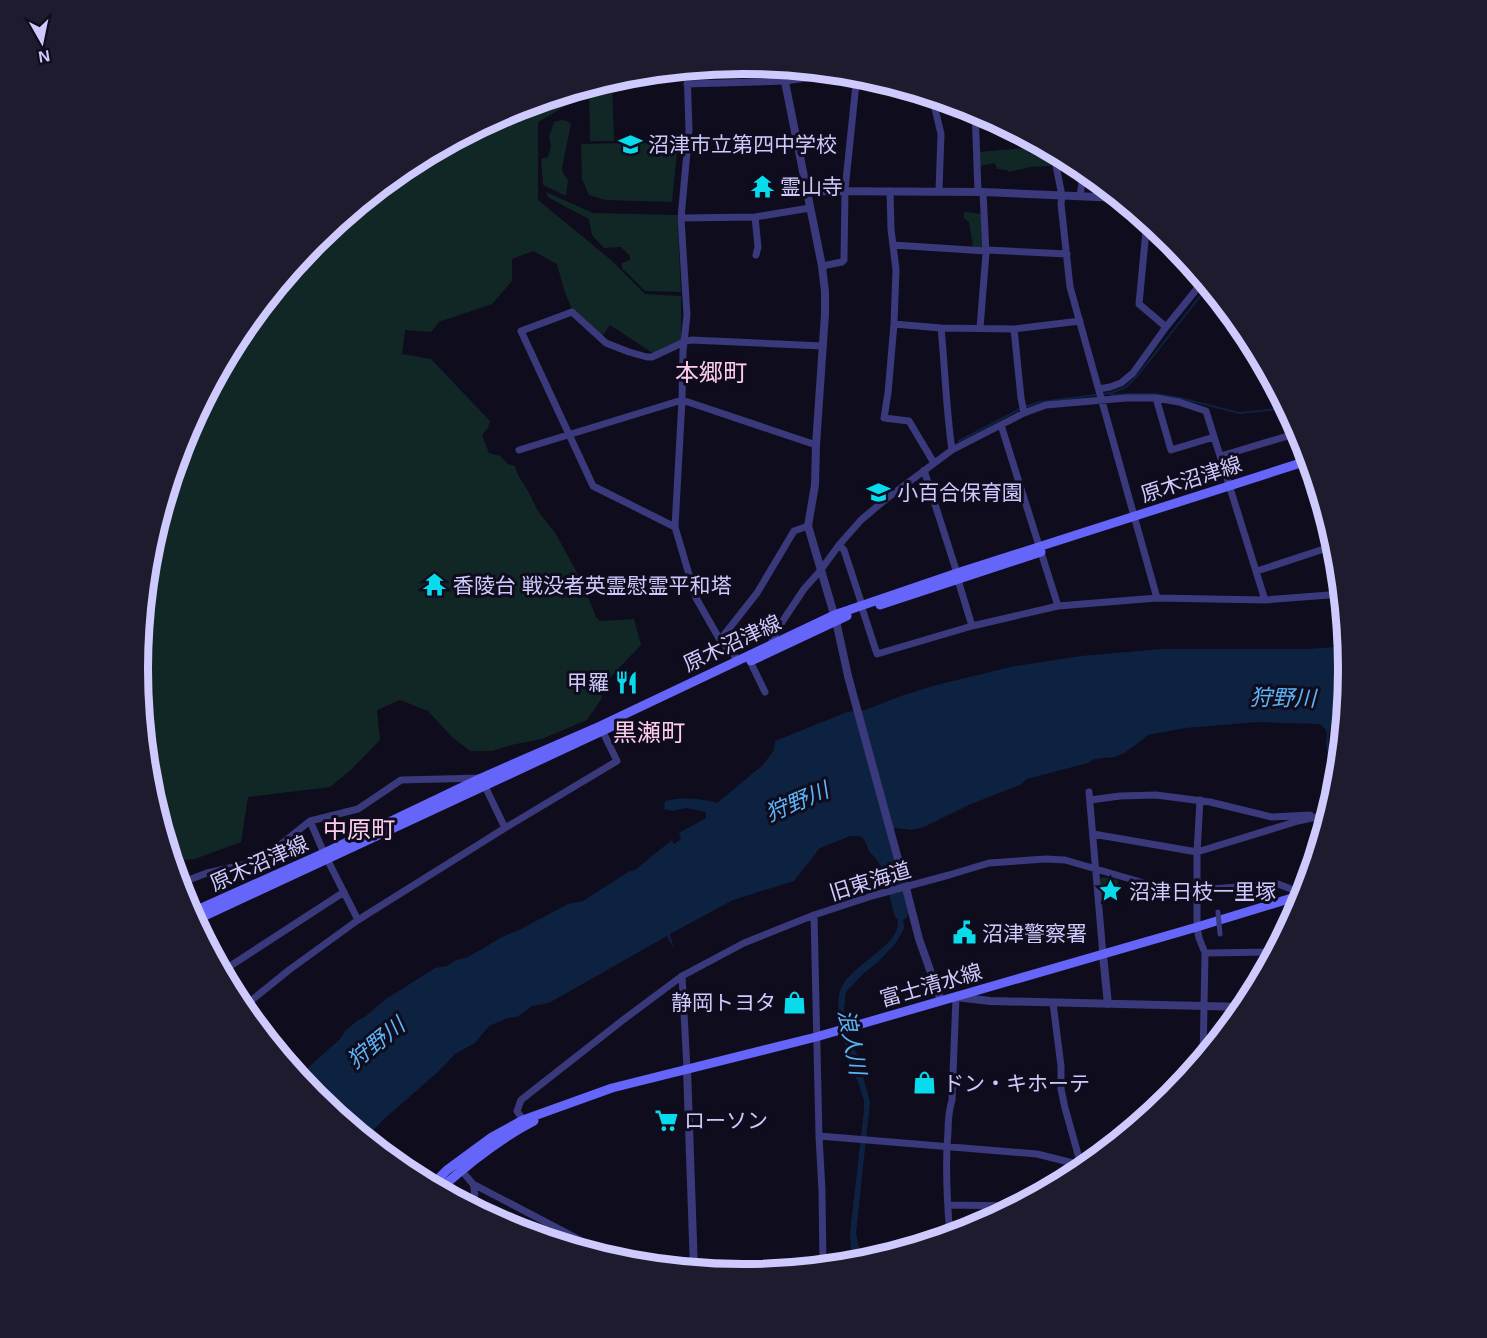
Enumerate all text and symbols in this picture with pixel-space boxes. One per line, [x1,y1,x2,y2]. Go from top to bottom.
north arrow [12,12,72,72]
text: N [37,47,51,66]
school or university icon: 沼津市立第四中学校 [617,131,643,157]
place label: 沼津市立第四中学校 [648,133,837,156]
temple icon: 霊山寺 [749,173,775,199]
place label: 霊山寺 [780,175,843,198]
district label: 本郷町 [675,359,747,386]
street label: 原木沼津線 [1138,452,1244,506]
school or university icon: 小百合保育園 [866,479,892,505]
place label: 小百合保育園 [897,481,1023,504]
temple icon: 香陵台 戦没者英霊慰霊平和塔 [422,572,448,598]
place label: 香陵台 戦没者英霊慰霊平和塔 [453,574,732,597]
street label: 原木沼津線 [680,610,784,676]
restaurant icon: 甲羅 [614,669,640,695]
place label: 甲羅 [567,671,609,694]
water label: 狩野川 [1250,685,1318,711]
district label: 黒瀬町 [613,719,685,746]
water label: 狩野川 [762,777,834,826]
district label: 中原町 [323,816,395,843]
street label: 原木沼津線 [206,831,312,895]
street label: 旧東海道 [826,858,914,904]
place icon: 沼津日枝一里塚 [1098,878,1124,904]
place label: 沼津日枝一里塚 [1129,880,1276,903]
public building icon: 沼津警察署 [951,920,977,946]
place label: 沼津警察署 [982,922,1087,945]
street label: 富士清水線 [877,959,985,1011]
shop icon: 静岡トヨタ [781,989,807,1015]
place label: 静岡トヨタ [671,991,776,1014]
water label: 浪人川 [833,1007,871,1079]
water label: 狩野川 [342,1011,411,1073]
shop icon: ドン・キホーテ [912,1070,938,1096]
place label: ドン・キホーテ [943,1072,1090,1095]
supermarket icon: ローソン [653,1107,679,1133]
place label: ローソン [684,1109,768,1132]

